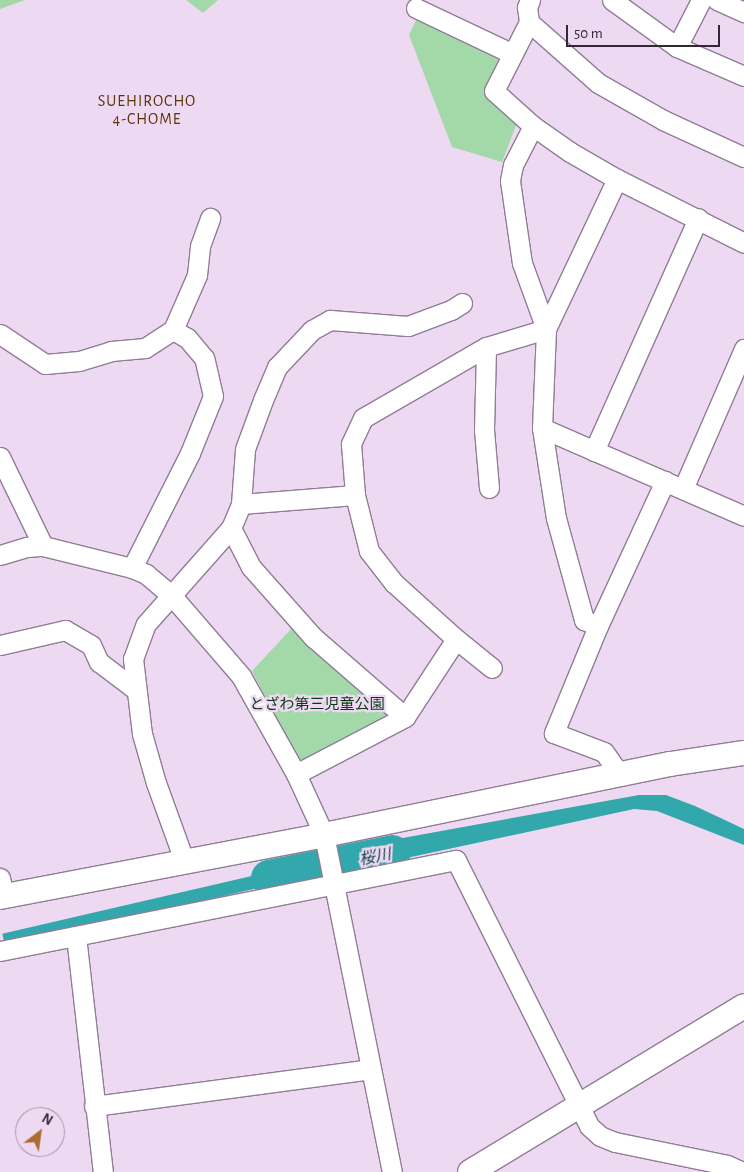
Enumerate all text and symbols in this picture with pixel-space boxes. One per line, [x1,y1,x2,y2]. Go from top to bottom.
scale bar [569,15,723,47]
text: 50 m [574,26,603,41]
district label: SUEHIROCHO 4-CHOME [96,91,198,129]
park label: とざわ第三児童公園 [250,696,384,714]
water label: 桜川 [357,845,393,869]
north arrow [15,1107,65,1157]
text: N [39,1111,55,1128]

